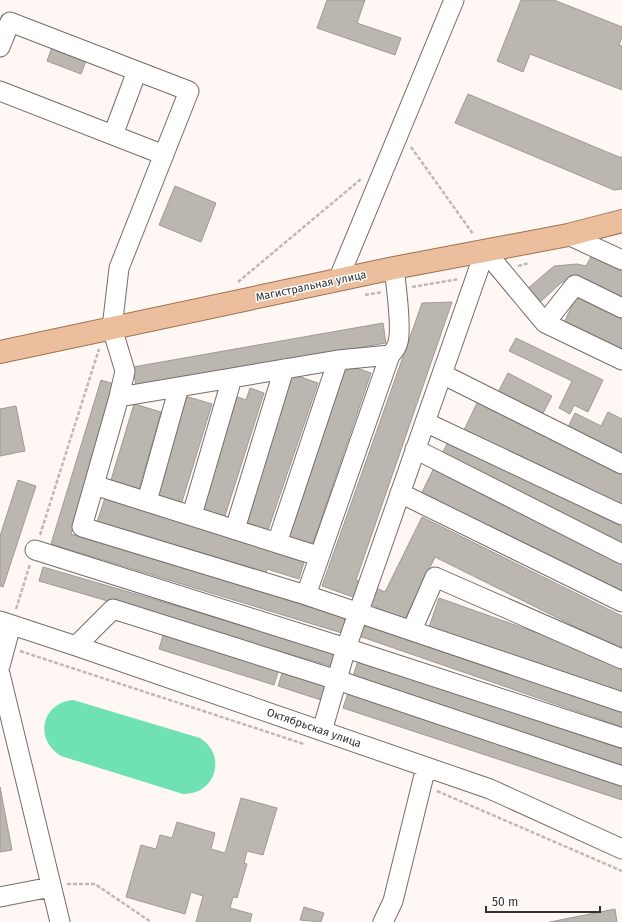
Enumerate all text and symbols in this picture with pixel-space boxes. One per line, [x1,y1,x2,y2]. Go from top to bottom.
street label: Магистральная улица [255,268,367,304]
street label: Октябрьская улица [265,706,363,750]
scale bar [486,888,600,914]
text: 50 m [492,895,518,909]

